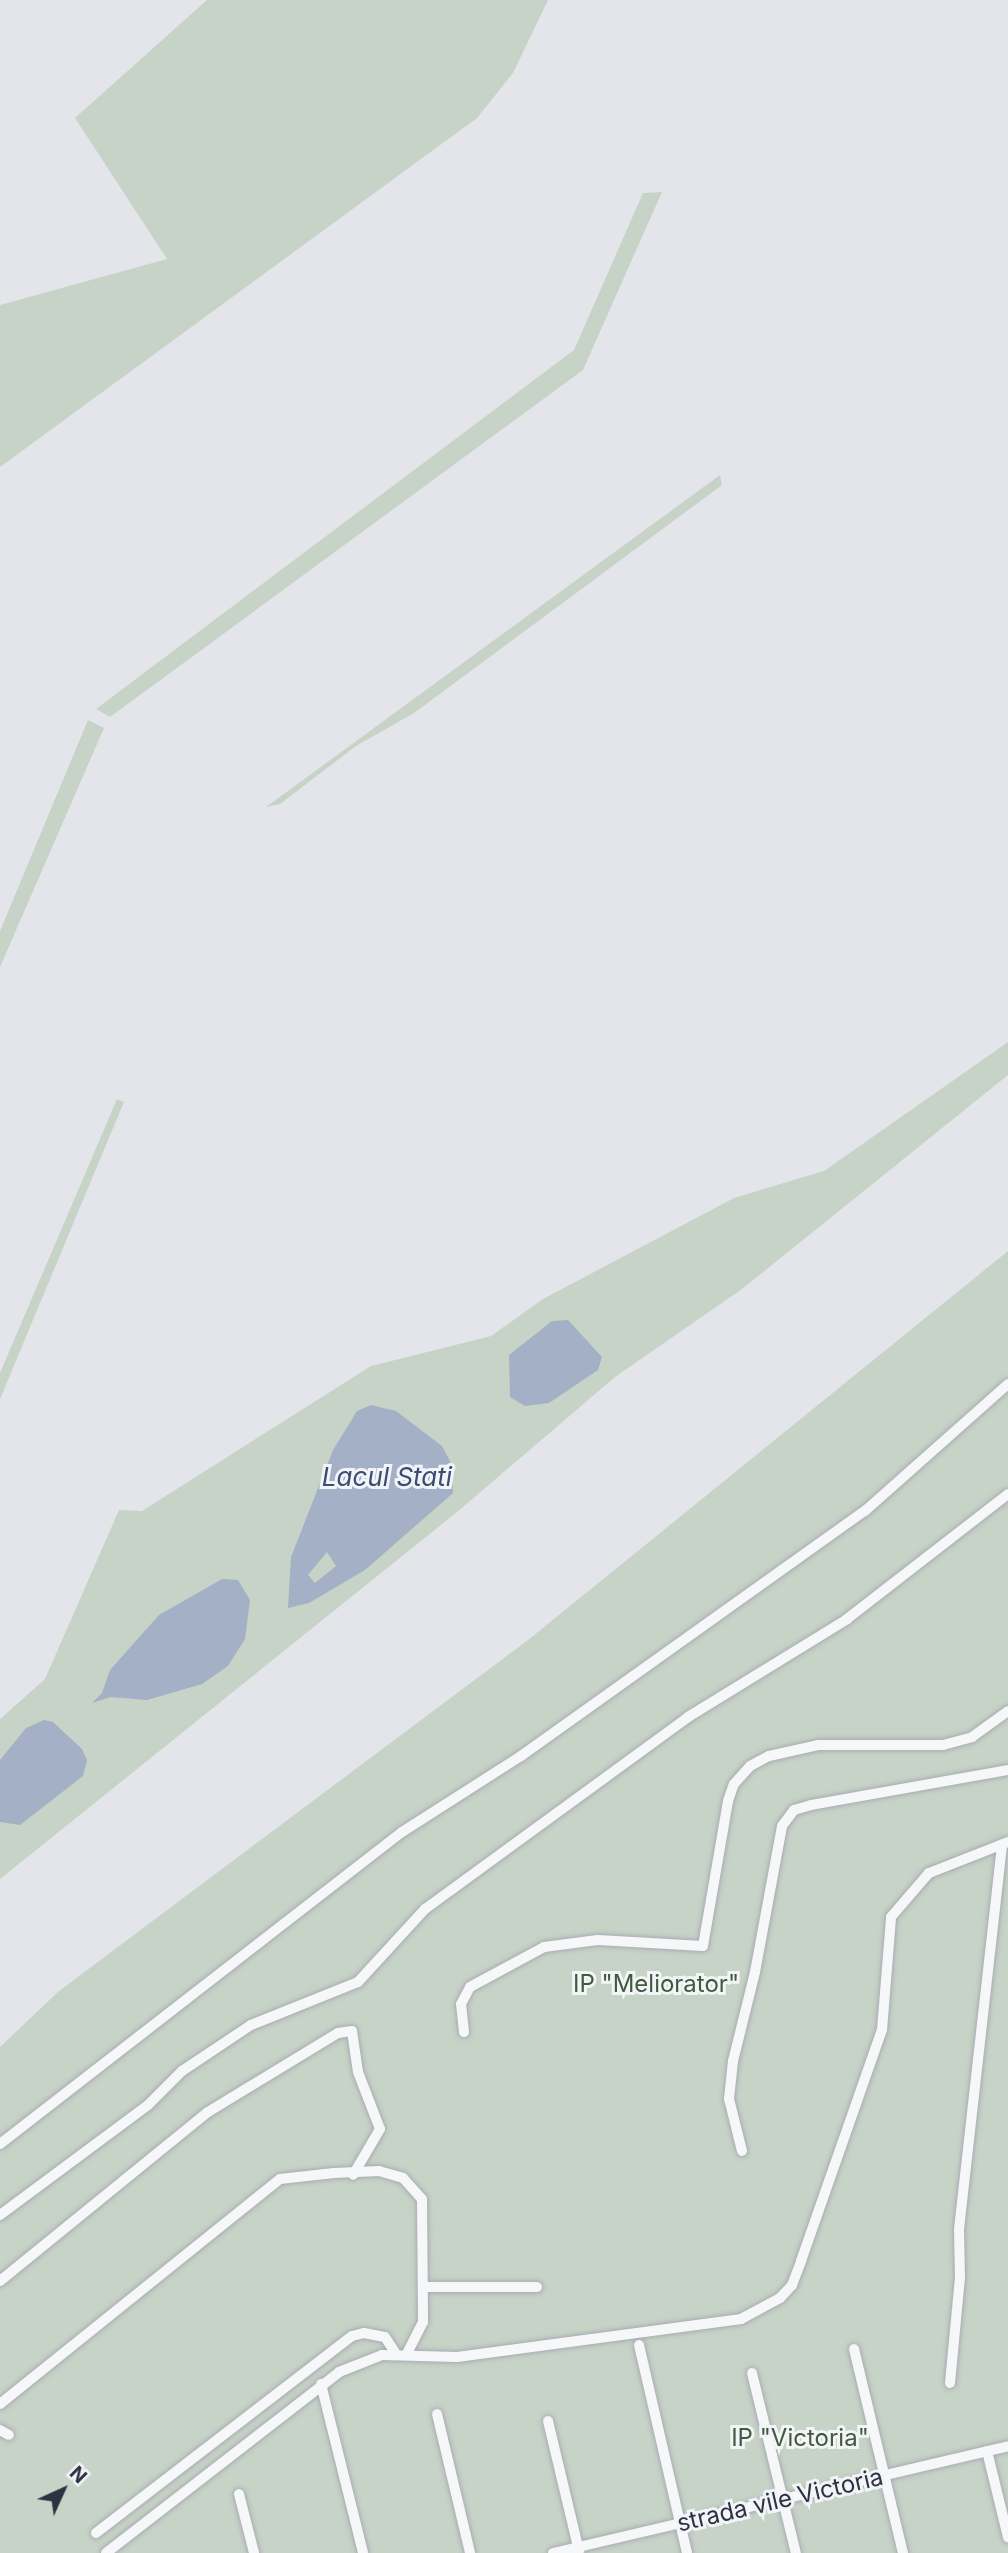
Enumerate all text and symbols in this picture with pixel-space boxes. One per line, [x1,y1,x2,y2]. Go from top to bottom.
water label: Lacul Stati [322,1461,452,1493]
park label: IP "Meliorator" [573,1970,739,1998]
park label: IP "Victoria" [731,2424,869,2452]
north arrow [28,2455,98,2525]
text: N [65,2462,91,2488]
street label: strada vile Victoria [674,2462,886,2538]

